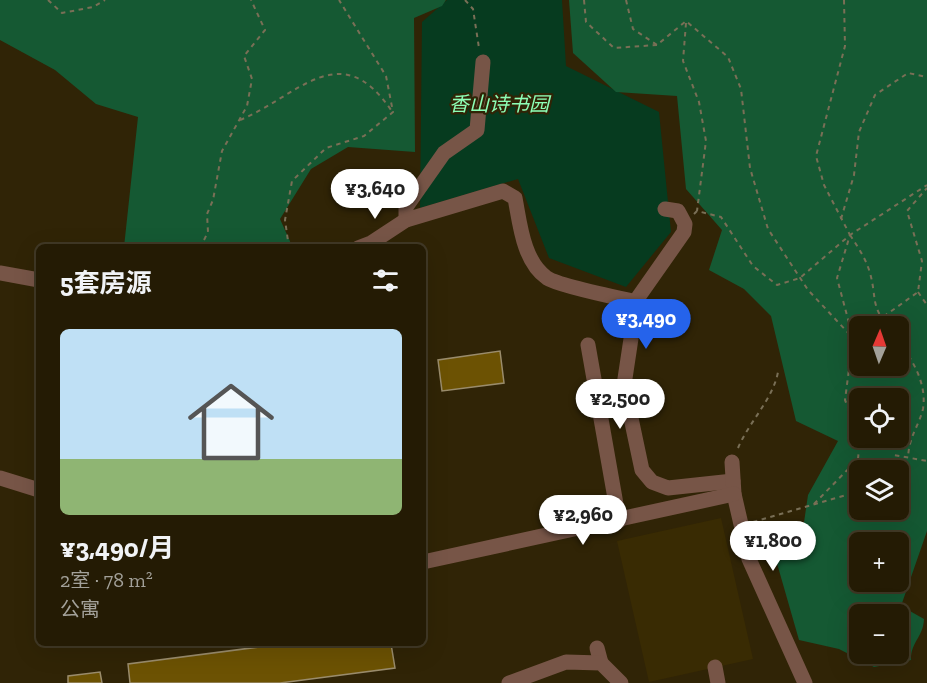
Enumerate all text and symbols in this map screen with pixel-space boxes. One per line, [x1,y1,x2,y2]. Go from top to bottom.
park label: 香山诗书园 [449,92,552,116]
pin: ¥3,640 [326,169,424,220]
text: ¥3,640 [345,176,405,200]
icon: filters [369,264,402,297]
text: 5套房源 [60,267,152,299]
pin: ¥3,490 [597,299,695,350]
text: ¥3,490 [616,306,676,330]
north arrow [849,316,909,376]
map controls [849,316,909,664]
icon: home [177,368,285,476]
pin: ¥2,500 [571,379,669,430]
text: ¥2,500 [590,386,650,410]
button: locate [849,388,909,448]
button: layers [849,460,909,520]
pin: ¥2,960 [534,495,632,546]
text: ¥2,960 [553,502,613,526]
pin: ¥1,800 [724,521,822,572]
text: ¥1,800 [744,528,802,552]
text: ¥3,490/月 [60,532,174,564]
button: + [849,532,909,592]
text: 2室 · 78 m² [60,568,153,592]
text: 公寓 [60,597,100,621]
button: − [849,604,909,664]

